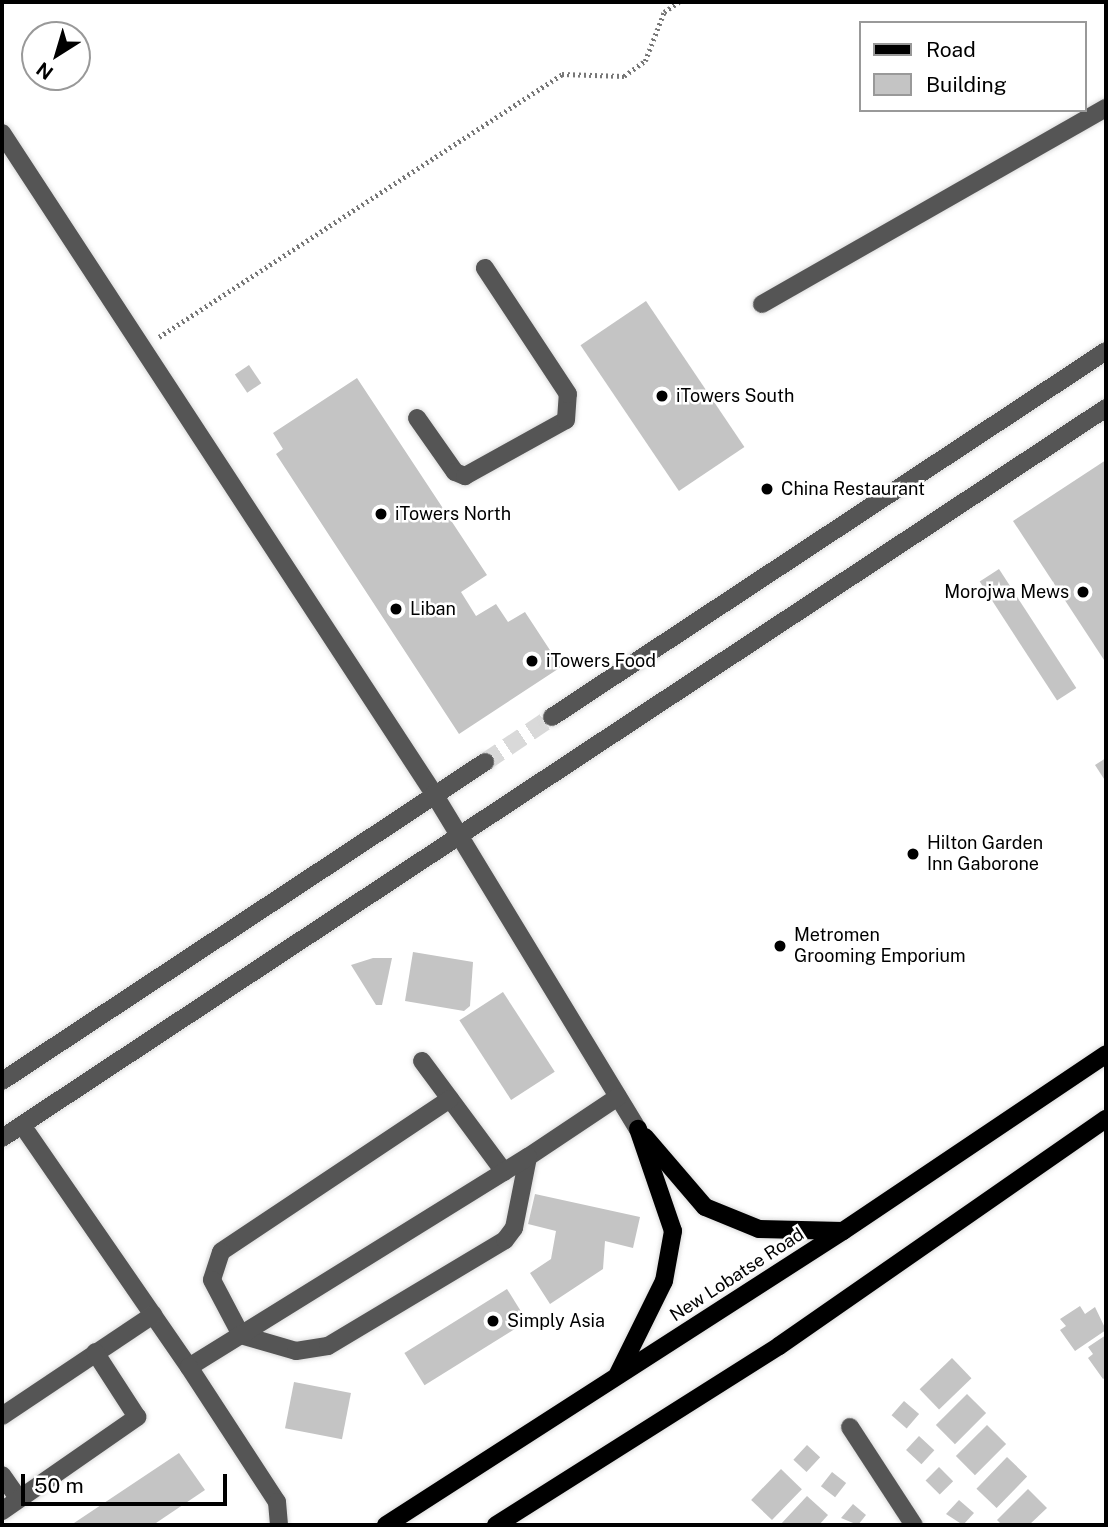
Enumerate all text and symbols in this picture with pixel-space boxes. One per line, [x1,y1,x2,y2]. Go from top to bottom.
north arrow [21,21,91,91]
legend [860,21,1087,112]
text: Road [926,37,976,62]
text: N [32,58,57,84]
text: Building [926,72,1007,97]
place label: iTowers South [676,385,794,407]
marker: iTowers South [654,388,670,404]
place label: China Restaurant [781,478,925,500]
marker: China Restaurant [759,481,775,497]
place label: iTowers North [395,503,511,525]
marker: iTowers North [373,506,389,522]
place label: Morojwa Mews [944,581,1069,603]
marker: Morojwa Mews [1075,584,1091,600]
place label: Liban [410,598,456,620]
marker: Liban [388,601,404,617]
place label: iTowers Food [546,650,656,672]
marker: iTowers Food [524,653,540,669]
place label: Hilton Garden Inn Gaborone [927,833,1043,876]
marker: Hilton Garden Inn Gaborone [905,846,921,862]
place label: Metromen Grooming Emporium [794,925,966,968]
marker: Metromen Grooming Emporium [772,938,788,954]
street label: New Lobatse Road [666,1224,808,1326]
place label: Simply Asia [507,1310,605,1332]
marker: Simply Asia [485,1313,501,1329]
scale bar [24,1460,231,1504]
text: 50 m [34,1473,84,1498]

